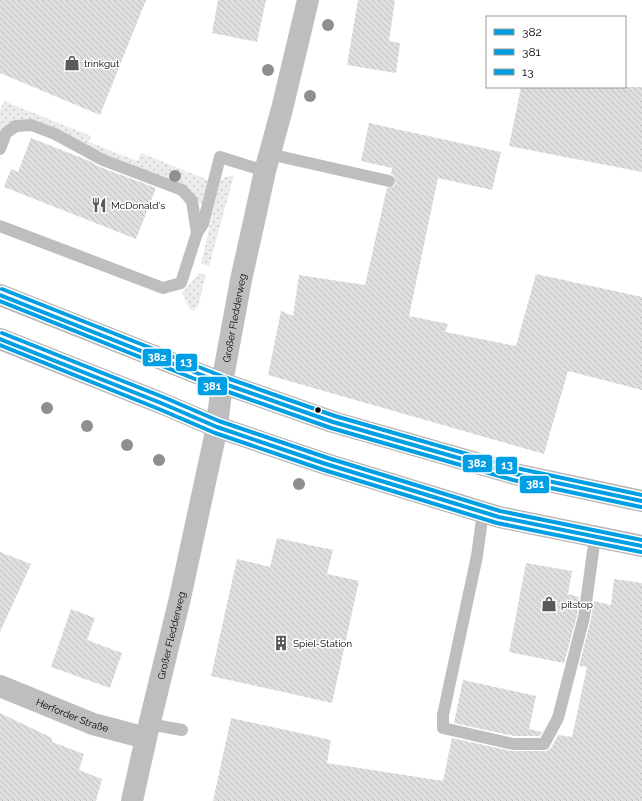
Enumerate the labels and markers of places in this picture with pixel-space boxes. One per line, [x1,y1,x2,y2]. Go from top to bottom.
shop icon: trinkgut [63,54,81,72]
place label: trinkgut [84,58,120,69]
restaurant icon: McDonald's [90,196,108,214]
place label: McDonald's [111,200,165,211]
unlabelled marker [313,405,323,415]
shop icon: pitstop [540,595,558,613]
place label: pitstop [561,599,593,610]
building icon: Spiel-Station [272,634,290,652]
place label: Spiel-Station [293,638,352,649]

